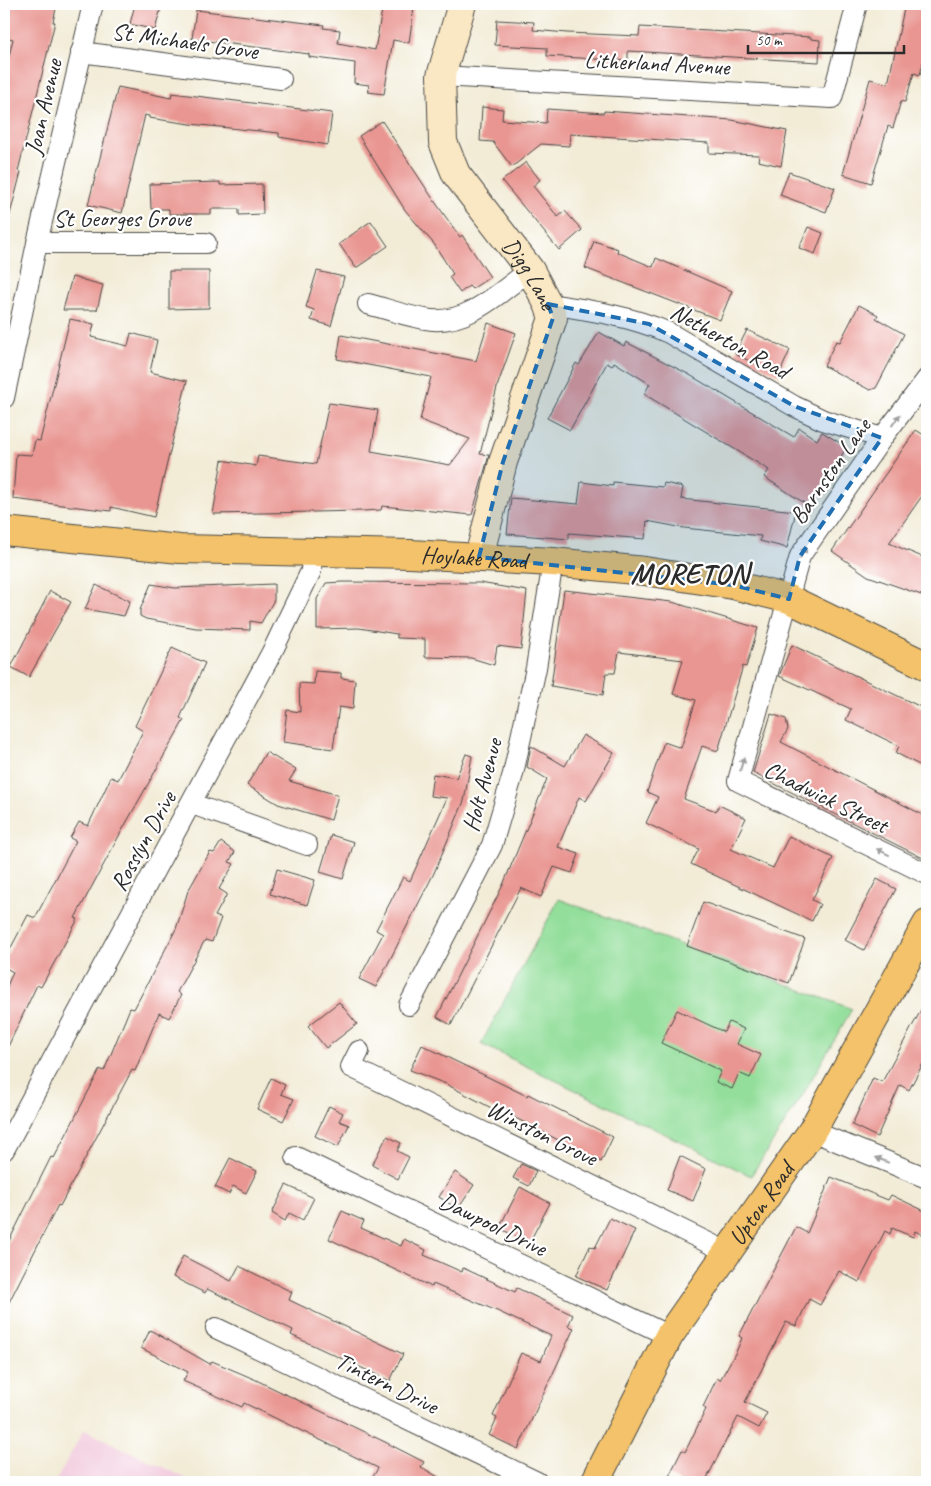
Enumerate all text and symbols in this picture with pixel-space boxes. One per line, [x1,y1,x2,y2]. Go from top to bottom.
street label: St Michaels Grove [110,16,262,66]
scale bar [748,22,905,54]
text: 50 m [756,31,783,50]
street label: Litherland Avenue [584,44,733,82]
street label: Joan Avenue [17,54,69,159]
street label: St Georges Grove [53,203,193,233]
street label: Digg Lane [496,232,564,316]
street label: Netherton Road [665,296,798,388]
street label: Barnston Lane [783,411,879,530]
one-way arrow [891,413,901,427]
street label: Hoylake Road [420,540,531,576]
one-way arrow [799,547,808,560]
district label: MORETON [630,555,754,592]
street label: Holt Avenue [455,733,509,835]
street label: Chadwick Street [759,754,895,841]
one-way arrow [739,757,747,772]
street label: Rosslyn Drive [103,784,184,896]
one-way arrow [876,848,891,857]
street label: Winston Grove [482,1093,604,1174]
street label: Upton Road [722,1153,803,1251]
one-way arrow [875,1155,889,1163]
street label: Dawpool Drive [435,1185,553,1264]
street label: Tintern Drive [331,1345,445,1422]

